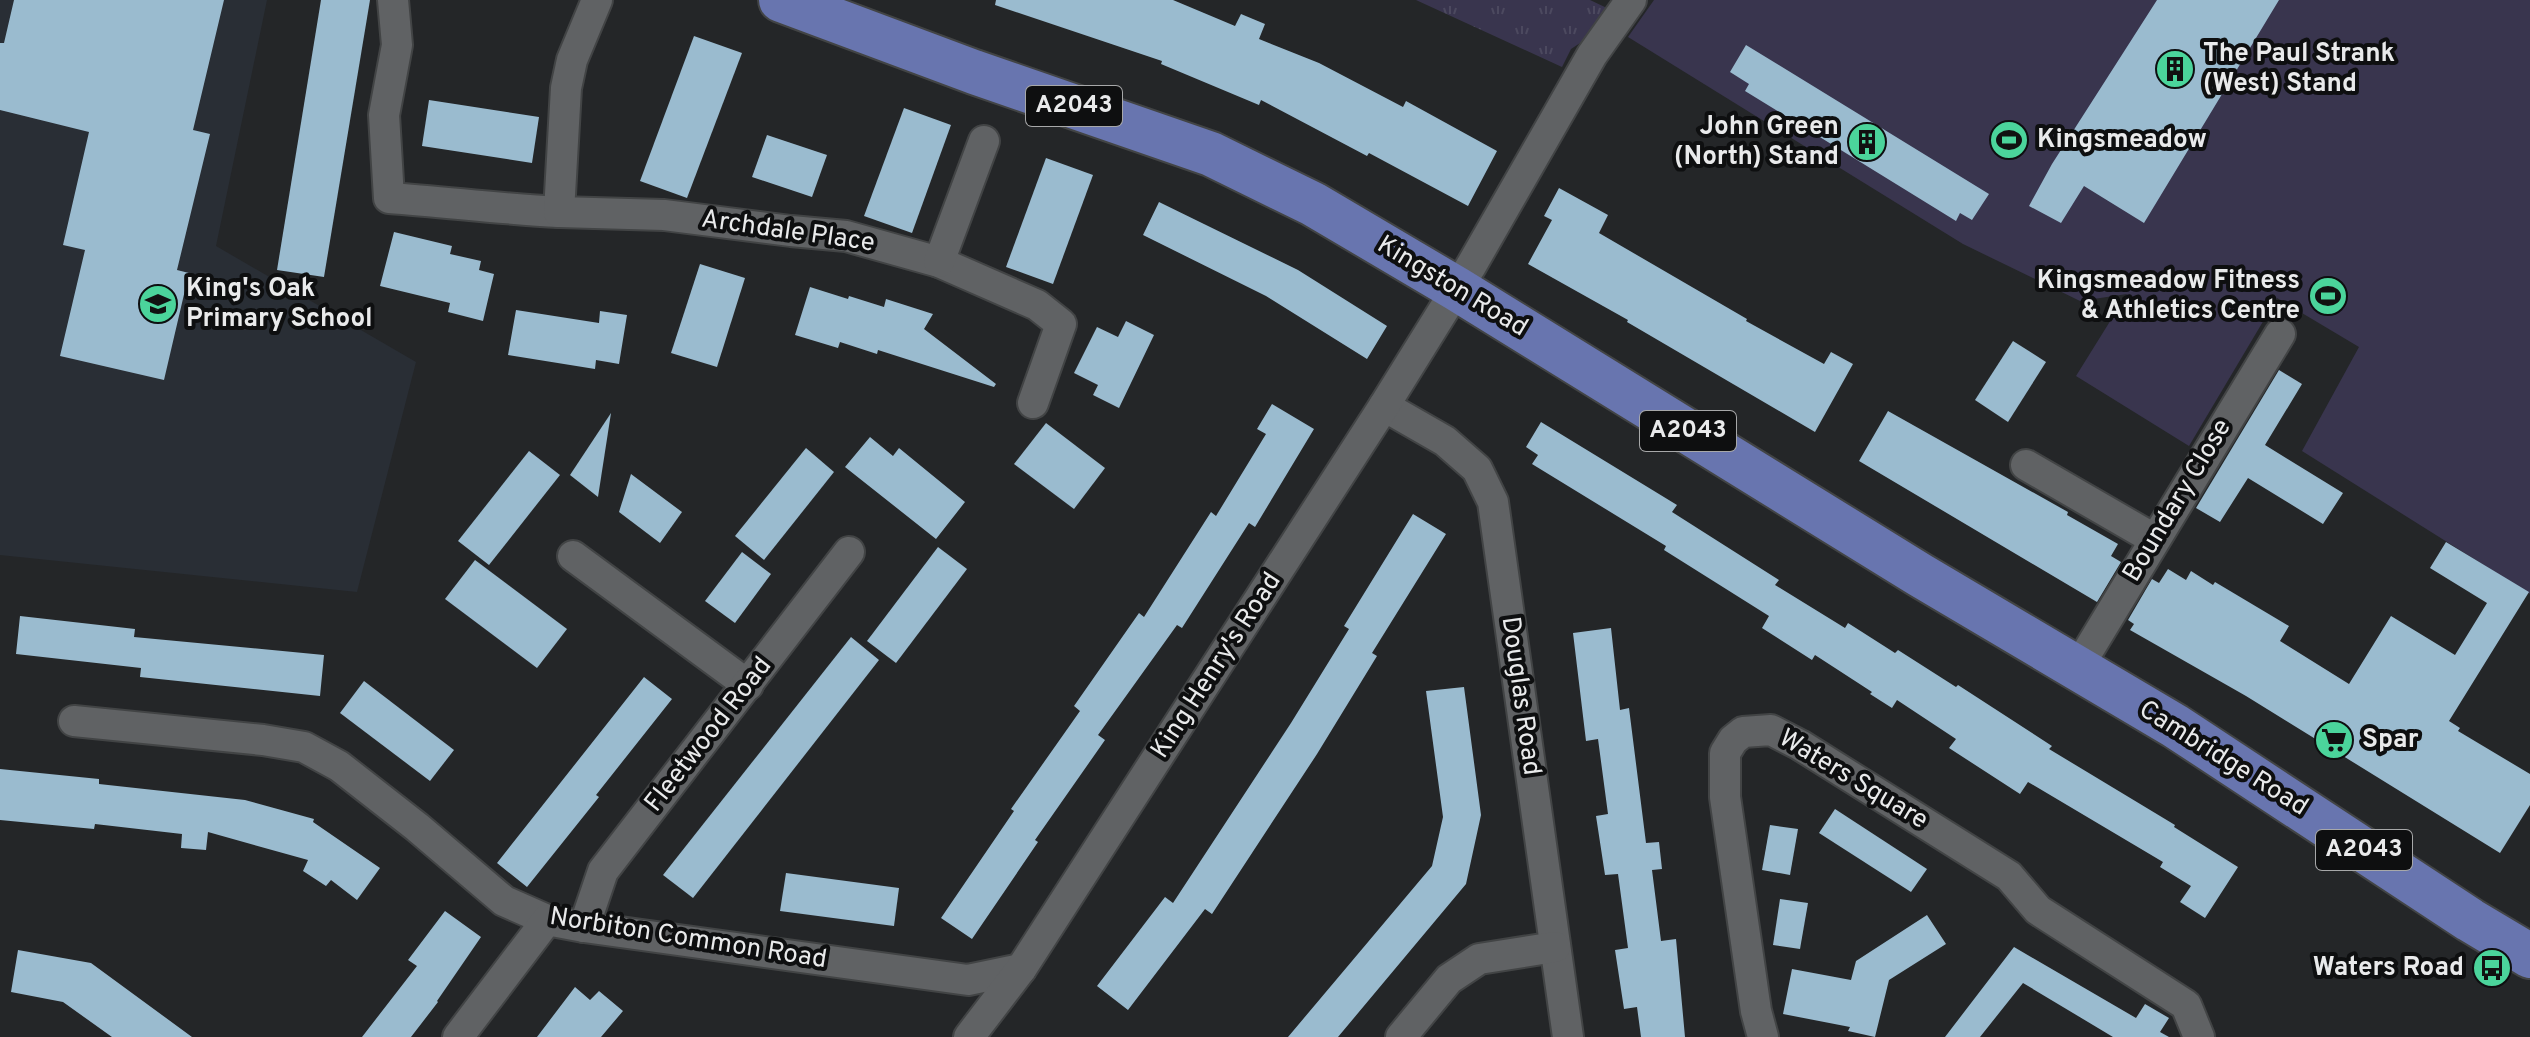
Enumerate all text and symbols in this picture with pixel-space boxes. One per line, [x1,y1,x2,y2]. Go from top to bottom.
place label: The Paul Strank (West) Stand [2203,38,2395,101]
building icon: The Paul Strank (West) Stand [2154,48,2196,90]
road number: A2043 [1026,86,1122,126]
place label: John Green (North) Stand [1674,111,1839,174]
sports icon: Kingsmeadow [1988,119,2030,161]
building icon: John Green (North) Stand [1846,121,1888,163]
place label: Kingsmeadow [2037,124,2207,157]
street label: Archdale Place [699,203,877,261]
street label: Kingston Road [1371,229,1533,345]
place label: Kingsmeadow Fitness & Athletics Centre [2037,265,2300,328]
place label: King's Oak Primary School [186,273,373,336]
sports icon: Kingsmeadow Fitness & Athletics Centre [2307,275,2349,317]
school or university icon: King's Oak Primary School [137,283,179,325]
road number: A2043 [1640,411,1736,451]
street label: Boundary Close [2116,414,2240,588]
street label: King Henry's Road [1145,567,1289,765]
street label: Douglas Road [1493,614,1547,778]
street label: Fleetwood Road [638,651,780,819]
street label: Cambridge Road [2132,694,2314,824]
supermarket icon: Spar [2313,719,2355,761]
street label: Waters Square [1772,722,1934,838]
place label: Spar [2362,724,2419,757]
road number: A2043 [2316,830,2412,870]
street label: Norbiton Common Road [547,901,829,977]
bus stop icon: Waters Road [2471,947,2513,989]
place label: Waters Road [2313,952,2464,985]

